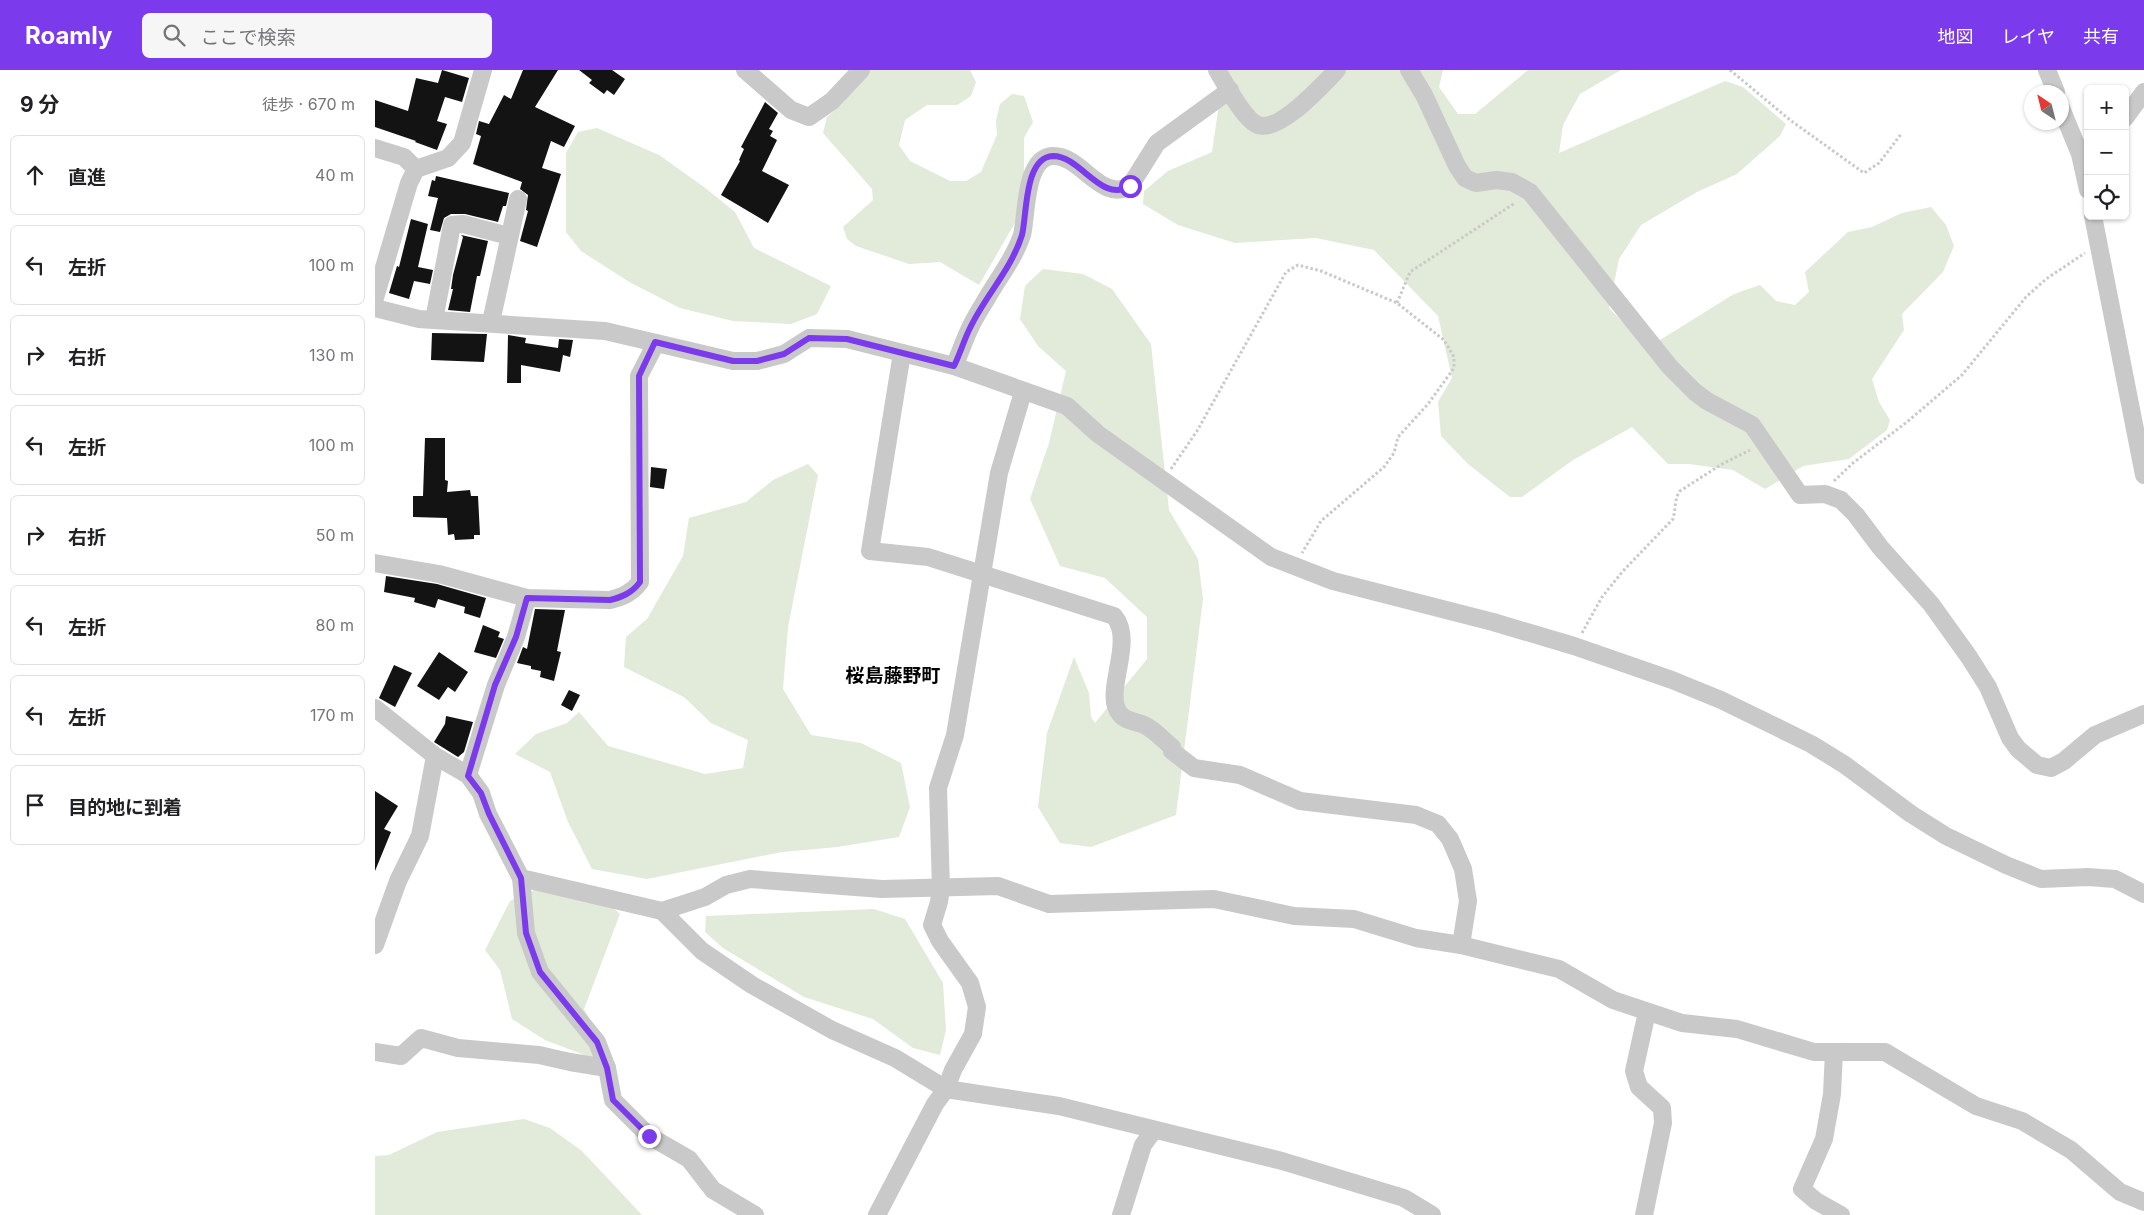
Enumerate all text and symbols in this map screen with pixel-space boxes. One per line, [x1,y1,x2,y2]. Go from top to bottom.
search box [142,13,492,58]
text: Roamly [25,21,112,50]
icon: search [160,21,188,49]
text: ここで検索 [200,26,295,49]
text: 地図 [1938,26,1974,47]
text: レイヤ [2002,26,2055,47]
text: 共有 [2083,26,2119,47]
north arrow [2024,85,2069,130]
map controls [2084,85,2129,220]
button: + [2084,85,2129,130]
text: 9 分 [20,92,60,117]
text: 徒歩 · 670 m [262,94,355,114]
button: − [2084,130,2129,175]
icon: ahead [21,161,49,189]
text: 40 m [315,165,354,185]
text: 直進 [68,166,106,189]
route start [1119,175,1142,198]
button: locate [2084,175,2129,220]
icon: left [21,251,49,279]
text: 100 m [309,255,354,275]
text: 左折 [68,256,106,279]
icon: right [21,341,49,369]
text: 130 m [309,345,354,365]
text: 右折 [68,346,106,369]
icon: left [21,431,49,459]
text: 100 m [309,435,354,455]
text: 左折 [68,436,106,459]
icon: right [21,521,49,549]
text: 50 m [316,525,354,545]
text: 右折 [68,526,106,549]
icon: left [21,611,49,639]
text: 80 m [315,615,354,635]
text: 左折 [68,616,106,639]
district label: 桜島藤野町 [845,664,941,687]
icon: left [21,701,49,729]
text: 170 m [310,705,354,725]
text: 左折 [68,706,106,729]
icon: arrive [21,791,49,819]
text: 目的地に到着 [68,796,182,819]
route end [638,1125,661,1148]

